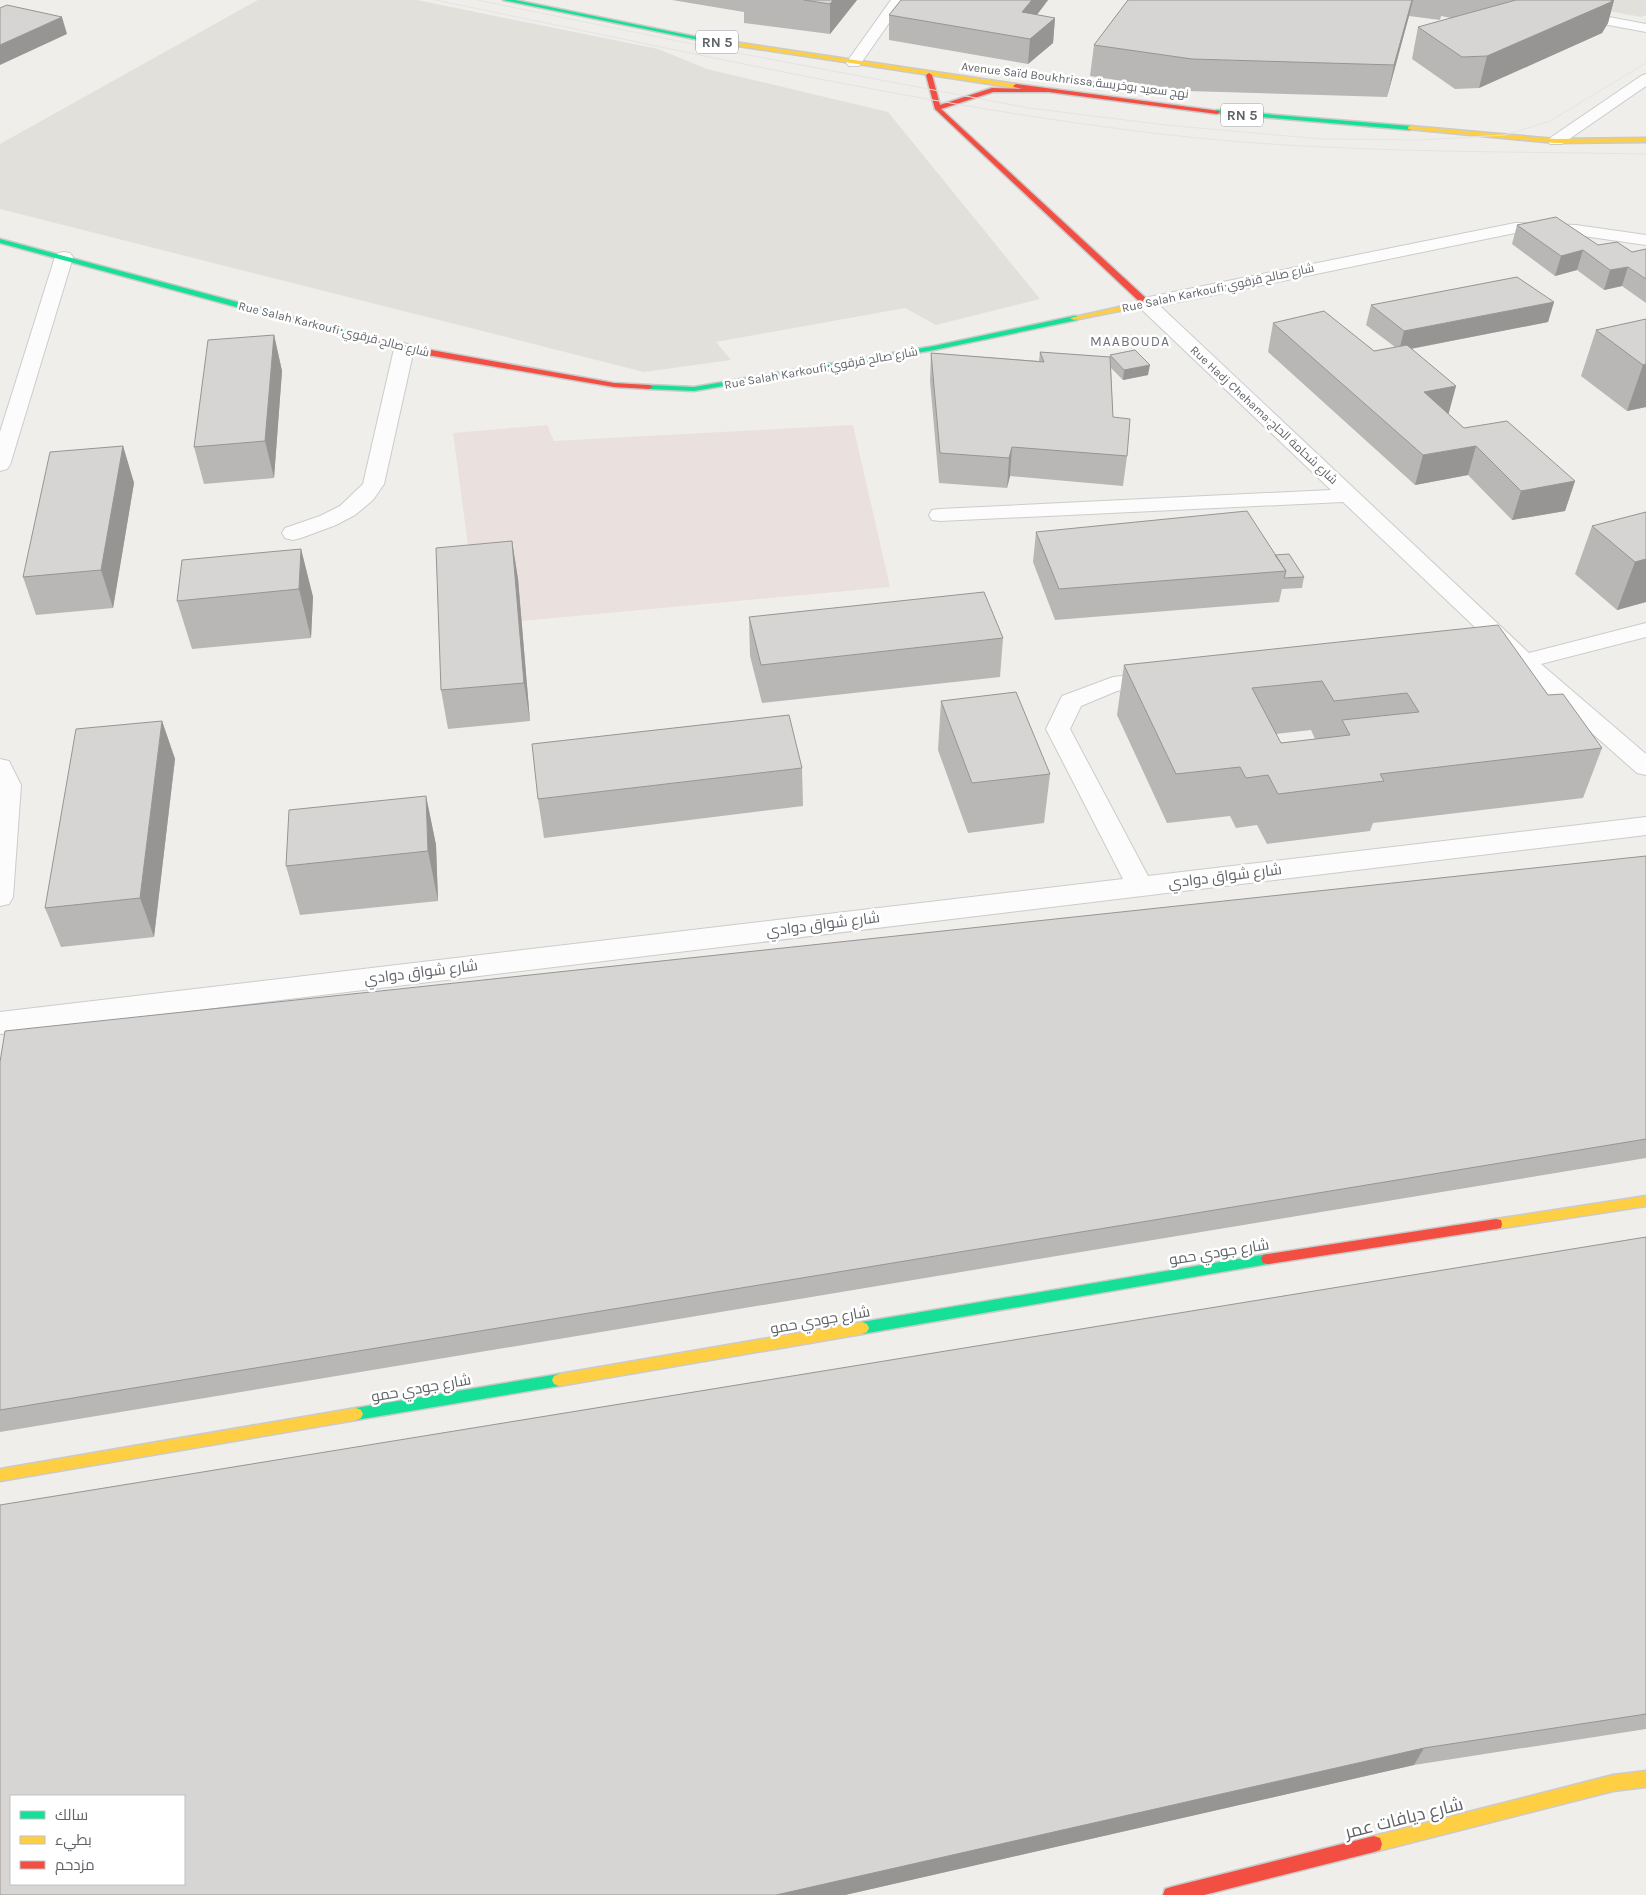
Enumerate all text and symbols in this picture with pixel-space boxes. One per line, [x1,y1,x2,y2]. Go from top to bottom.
road number: RN 5 [696,31,738,54]
street label: Avenue Saïd Boukhrissa;نهج سعيد بوخريسة [960,59,1189,102]
road number: RN 5 [1221,104,1263,126]
street label: Rue Salah Karkoufi;شارع صالح قرقوي [1121,261,1316,318]
street label: Rue Salah Karkoufi;شارع صالح قرقوي [236,298,431,362]
district label: MAABOUDA [1090,333,1170,350]
street label: Rue Hadj Chehama;شارع شحامة الحاج [1187,343,1341,488]
street label: Rue Salah Karkoufi;شارع صالح قرقوي [723,344,919,395]
street label: شارع شواق دوادي [1167,860,1283,895]
street label: شارع شواق دوادي [765,908,881,943]
street label: شارع شواق دوادي [363,956,479,991]
street label: شارع جودي حمو [1168,1235,1271,1272]
street label: شارع جودي حمو [769,1302,872,1341]
street label: شارع جودي حمو [370,1370,473,1409]
street label: شارع ديافات عمر [1342,1793,1466,1845]
legend [10,1795,185,1885]
text: سالك [55,1806,88,1824]
text: بطيء [55,1831,92,1852]
text: مزدحم [55,1856,95,1875]

